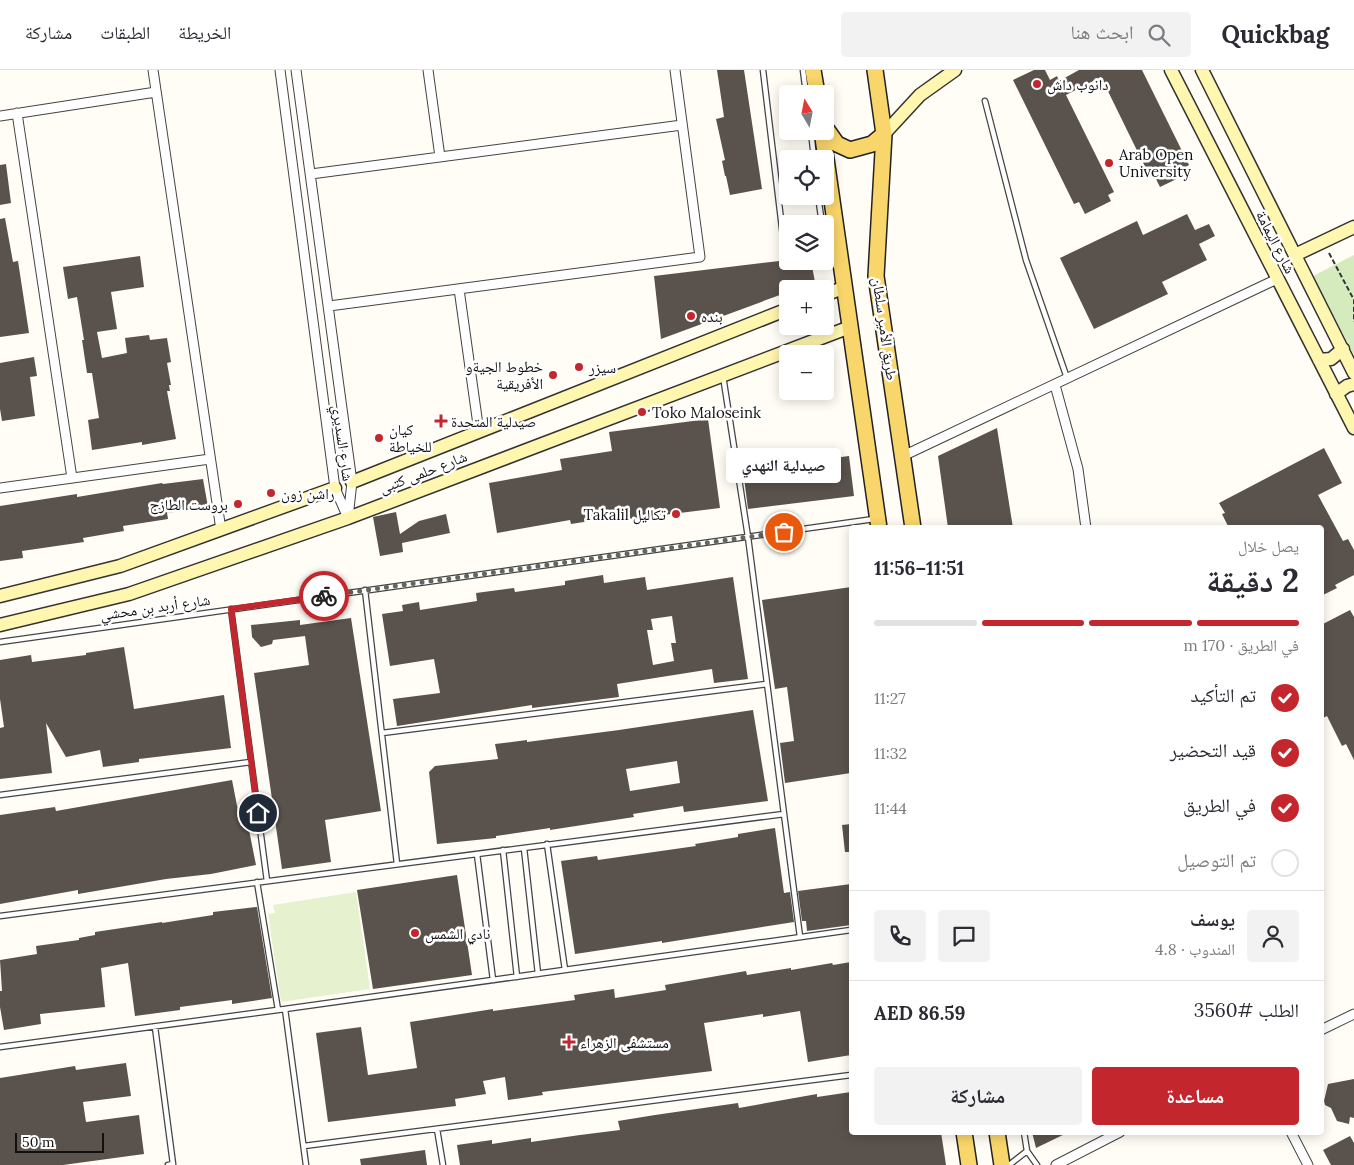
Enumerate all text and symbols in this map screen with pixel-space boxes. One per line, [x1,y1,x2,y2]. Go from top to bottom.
search box [841,12,1191,57]
text: Quickbag [1221,19,1329,50]
text: ابحث هنا [1071,20,1133,44]
text: مشاركة [25,21,72,44]
text: الطبقات [100,21,150,44]
text: الخريطة [178,21,231,44]
icon: search [1145,21,1173,49]
place label: دانوب داش [1047,75,1108,95]
marker: دانوب داش [1031,78,1043,90]
north arrow [779,85,834,140]
map controls [779,85,834,400]
place label: Arab Open University [1118,145,1193,181]
button: locate [779,150,834,205]
marker: Arab Open University [1103,157,1115,169]
street label: شارع اليمامة [1251,207,1300,277]
button: layers [779,215,834,270]
street label: طريق الأمير سلطان [867,276,902,382]
button: + [779,280,834,335]
place label: بنده [701,307,723,326]
marker: بنده [685,310,697,322]
button: − [779,345,834,400]
place label: خطوط الجيةو الأفريقية [466,357,543,393]
place label: سيزر [588,358,616,377]
marker: سيزر [573,361,585,373]
marker: خطوط الجيةو الأفريقية [547,369,559,381]
place label: Toko Maloseink [652,403,761,422]
street label: شارع السديري [325,404,358,483]
marker: Toko Maloseink [636,406,648,418]
place label: صيدلية المتحدة [451,412,536,431]
marker: صيدلية المتحدة [435,415,447,427]
place label: كيان للخياطة [389,420,432,456]
marker: كيان للخياطة [373,432,385,444]
street label: شارع حلمى كتبى [376,447,470,498]
callout: صيدلية النهدي [726,447,842,482]
text: صيدلية النهدي [741,455,826,475]
place label: راشن زون [281,484,335,504]
marker: راشن زون [265,487,277,499]
place label: بروست الطازج [149,495,228,515]
marker: بروست الطازج [232,498,244,510]
place label: Takalil تكاليل [584,505,667,525]
marker: Takalil تكاليل [670,508,682,520]
pin [763,511,805,553]
icon: bag [770,518,798,546]
text: يصل خلال [1238,536,1299,556]
text: 11:51–11:56 [874,556,964,580]
text: 2 دقيقة [1206,560,1299,601]
courier [299,571,349,621]
icon: bike [310,582,338,610]
street label: شارع أربد بن محشي [99,590,212,627]
text: في الطريق · 170 m [1184,635,1299,655]
text: تم التأكيد [1191,683,1256,707]
icon: check [1271,684,1299,712]
text: 11:27 [874,688,906,708]
text: قيد التحضير [1170,738,1256,762]
icon: check [1271,739,1299,767]
text: 11:32 [874,743,907,763]
pin [237,792,279,834]
text: في الطريق [1183,793,1256,817]
icon: check [1271,794,1299,822]
text: 11:44 [874,798,907,818]
icon: home [244,799,272,827]
text: تم التوصيل [1177,848,1256,872]
text: يوسف [1190,907,1235,931]
button: phone [874,910,926,962]
button: chat [938,910,990,962]
button: person [1247,910,1299,962]
place label: نادي الشمس [425,924,491,945]
marker: نادي الشمس [409,927,421,939]
text: المندوب · 4.8 [1155,939,1235,959]
text: الطلب #3560 [1194,998,1299,1022]
text: AED 86.59 [874,1001,965,1025]
place label: مستشفى الزهراء [580,1033,669,1053]
marker: مستشفى الزهراء [562,1035,576,1049]
button: مشاركة [874,1067,1082,1125]
button: مساعدة [1092,1067,1299,1125]
scale bar [15,1130,104,1153]
text: 50 m [22,1133,55,1151]

